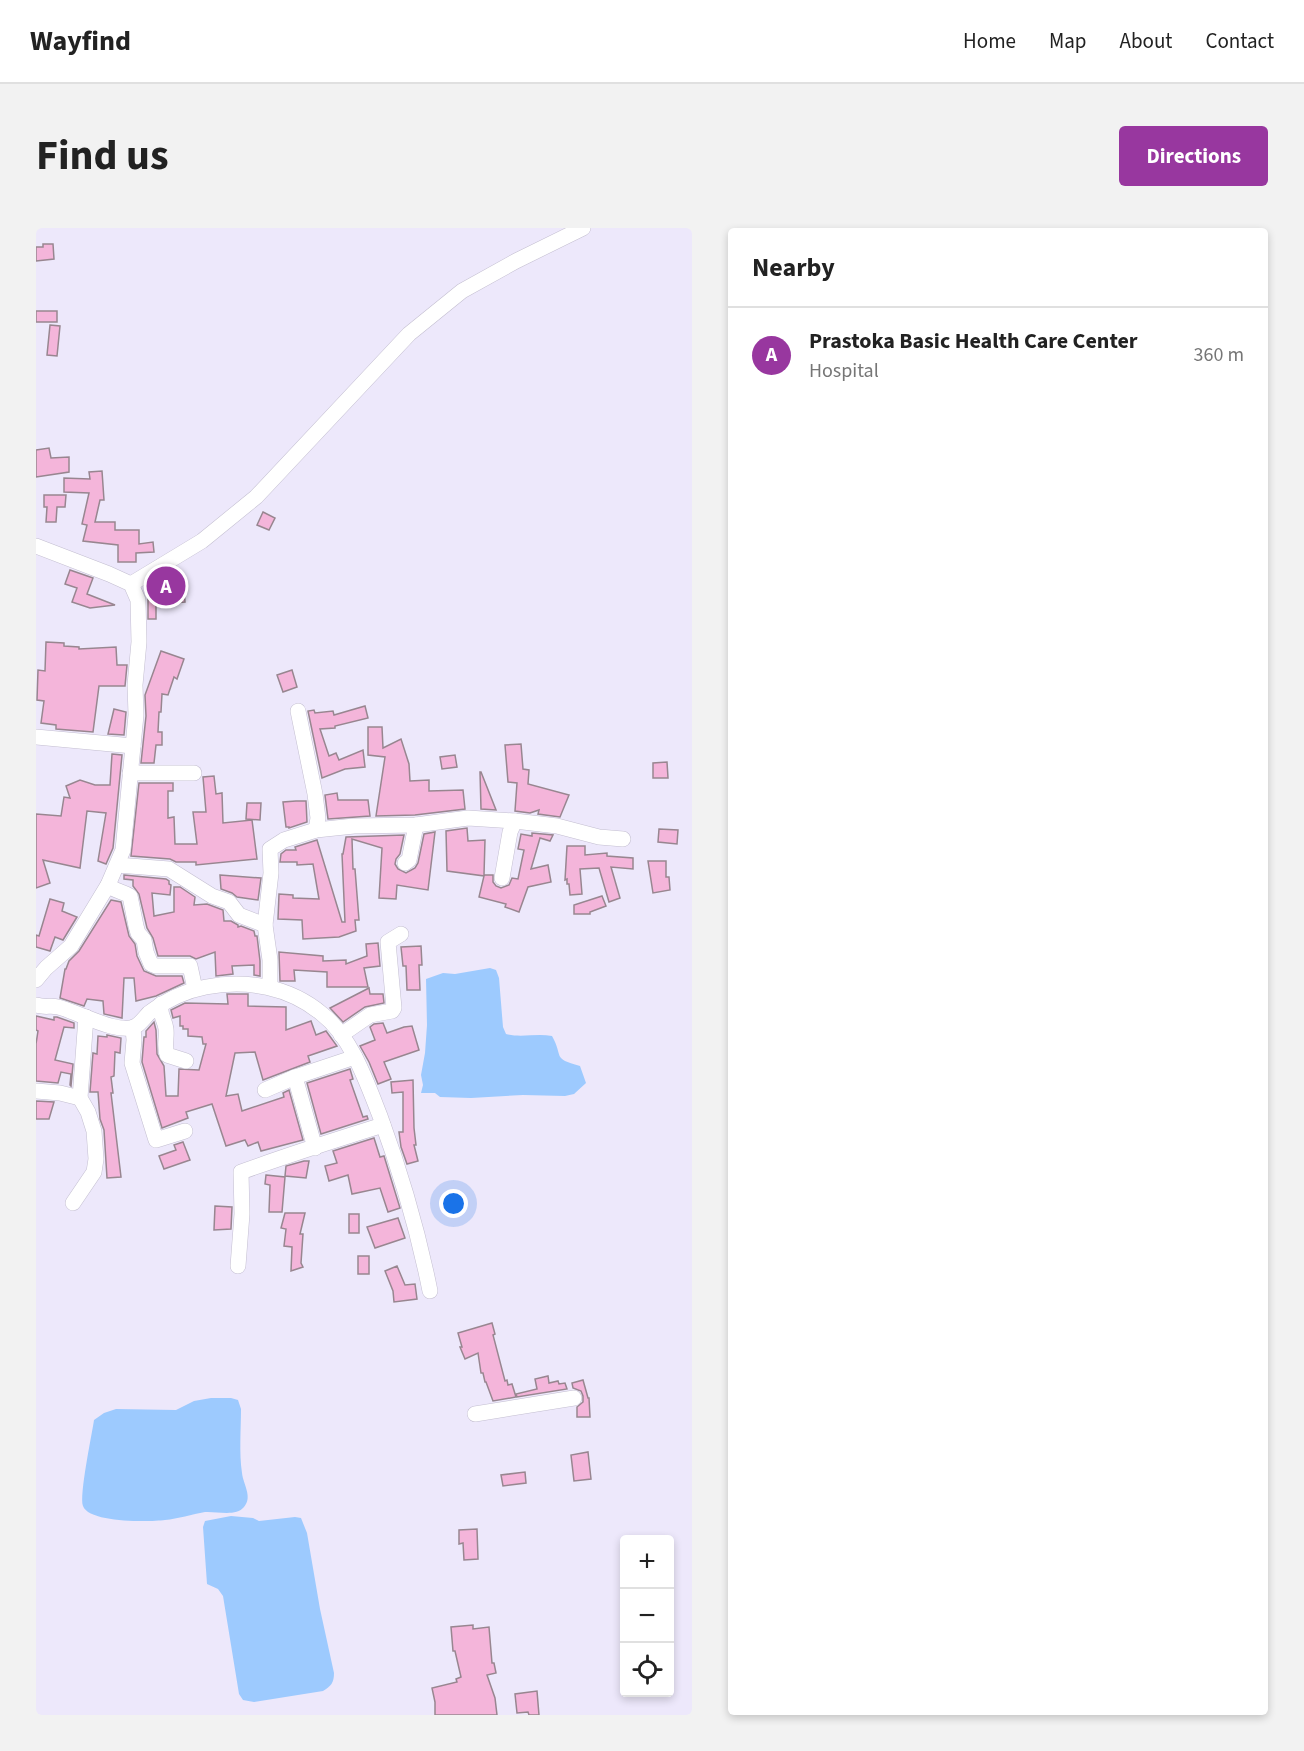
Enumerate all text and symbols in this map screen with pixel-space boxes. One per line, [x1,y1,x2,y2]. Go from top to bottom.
text: Wayfind [30,21,131,61]
text: Home [963,26,1016,56]
text: Map [1049,26,1087,56]
text: About [1120,26,1172,56]
text: Contact [1205,26,1274,56]
text: Find us [36,126,169,186]
button: Directions [1119,126,1268,186]
text: Nearby [752,249,835,286]
text: Prastoka Basic Health Care Center [809,325,1138,357]
text: A [766,341,777,369]
text: 360 m [1194,341,1244,369]
text: Hospital [809,357,879,385]
pin: A [146,564,186,608]
your location [439,1189,468,1218]
map controls [620,1535,674,1697]
button: + [620,1535,674,1589]
button: − [620,1589,674,1643]
button: locate [620,1643,674,1697]

